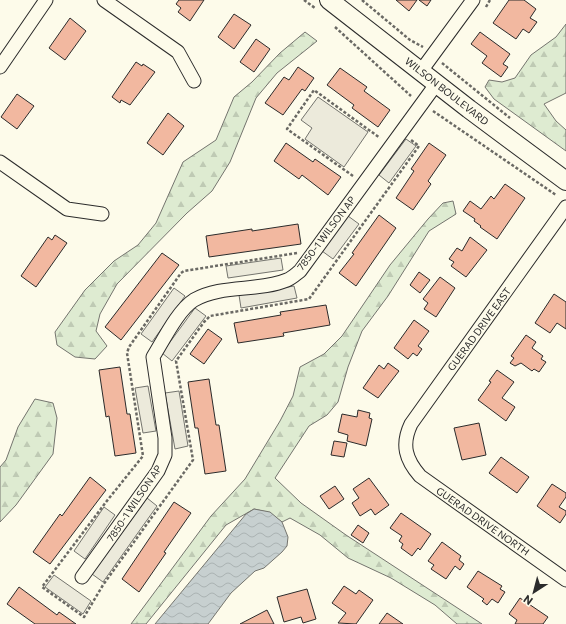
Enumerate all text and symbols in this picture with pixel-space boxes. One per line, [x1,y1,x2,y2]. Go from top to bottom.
street label: WILSON BOULEVARD [403,55,491,127]
street label: 7850-1 WILSON AP [294,194,358,272]
street label: GUERAD DRIVE EAST [445,285,514,373]
street label: 7850-1 WILSON AP [104,463,164,543]
street label: GUERAD DRIVE NORTH [434,484,532,558]
north arrow [514,572,554,612]
text: N [521,593,535,608]

